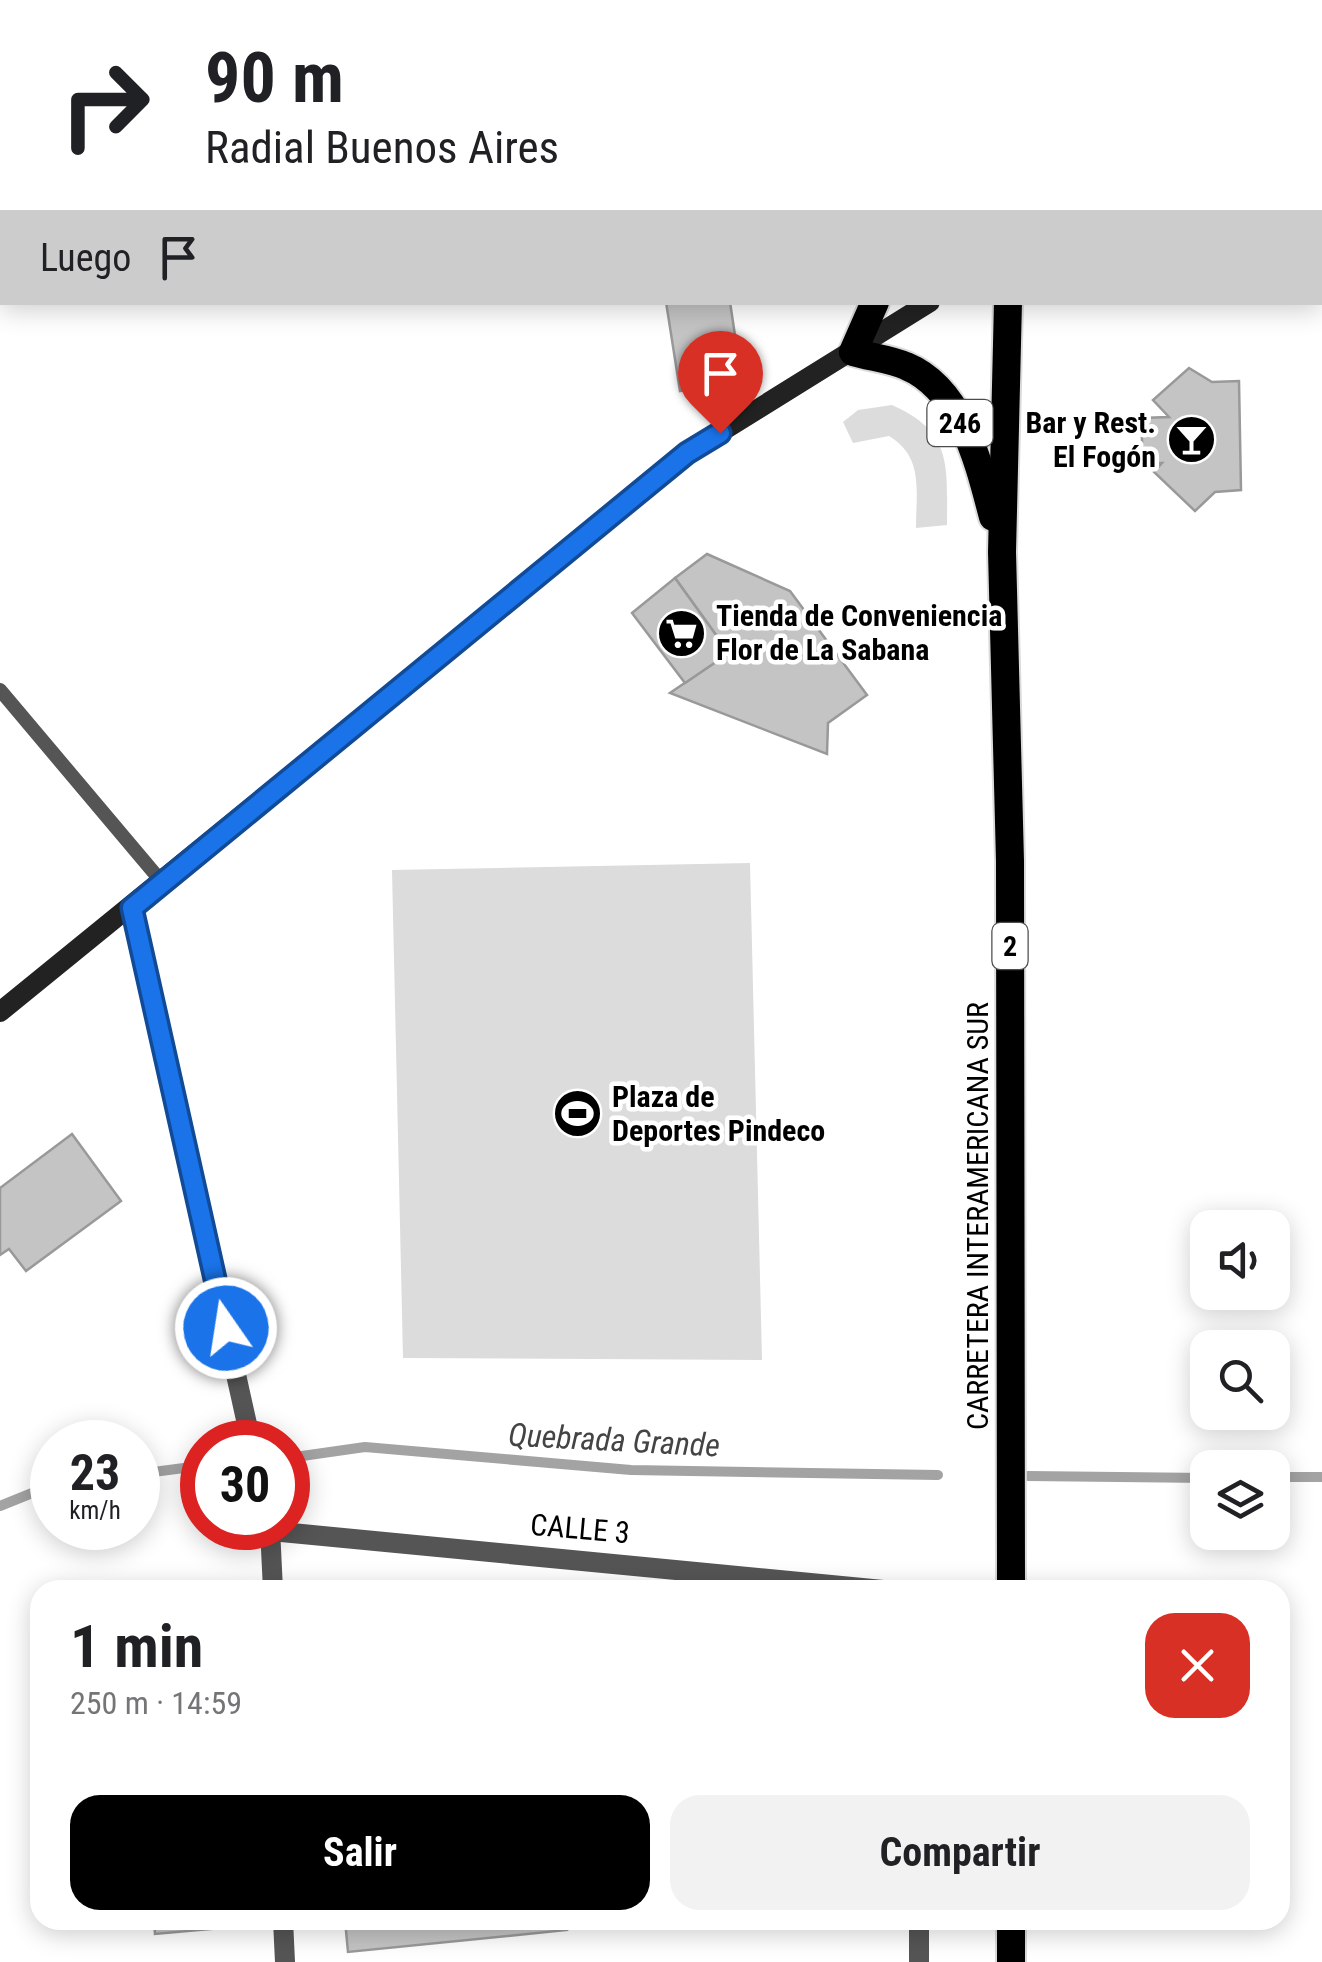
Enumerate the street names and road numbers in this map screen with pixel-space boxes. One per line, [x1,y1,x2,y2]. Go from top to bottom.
road number: 246 [928,400,992,446]
road number: 2 [992,923,1028,969]
street label: CARRETERA INTERAMERICANA SUR [960,1002,995,1430]
street label: CALLE 3 [529,1507,631,1550]

